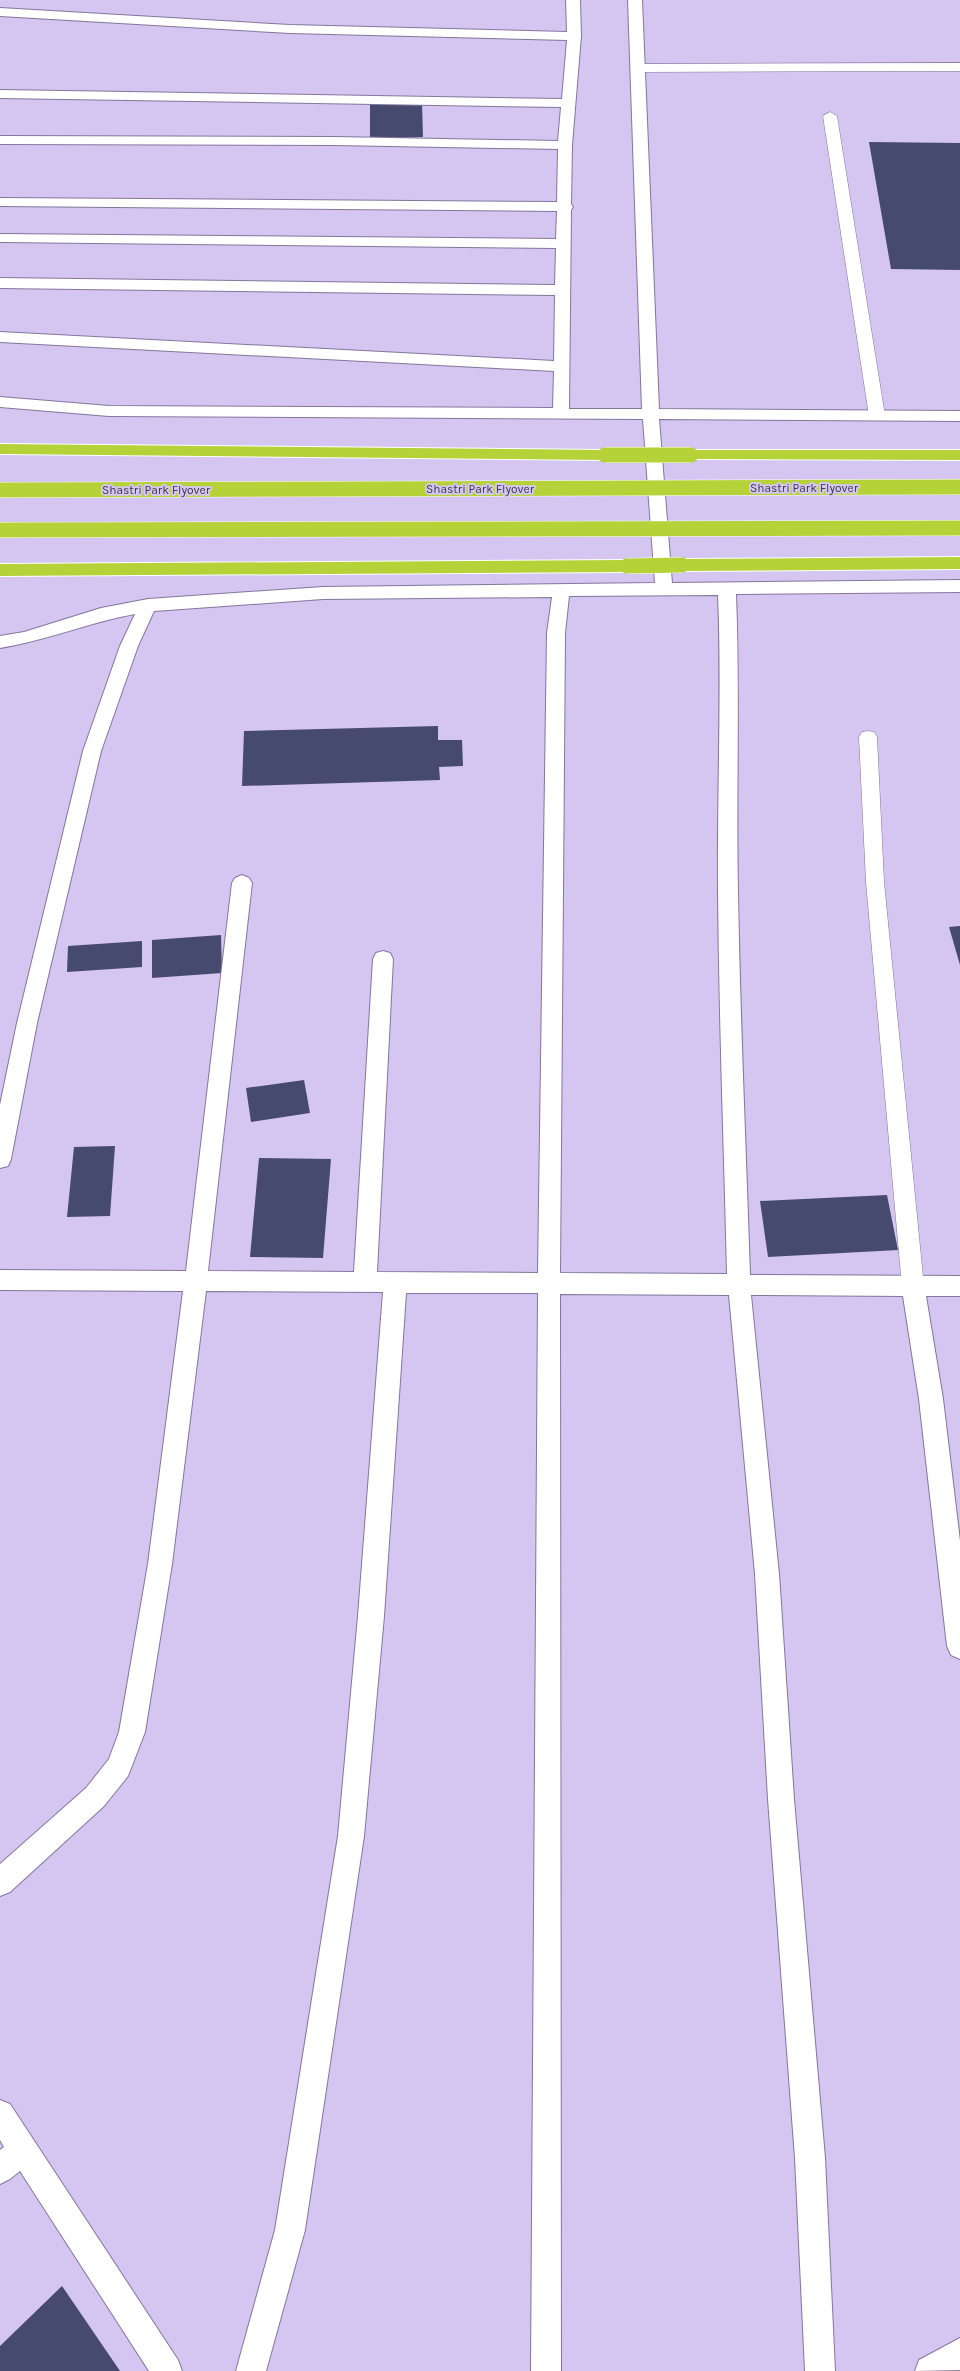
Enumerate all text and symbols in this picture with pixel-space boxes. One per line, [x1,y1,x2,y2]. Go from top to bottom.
street label: Shastri Park Flyover [750,481,859,495]
street label: Shastri Park Flyover [426,482,535,496]
street label: Shastri Park Flyover [102,483,211,497]

